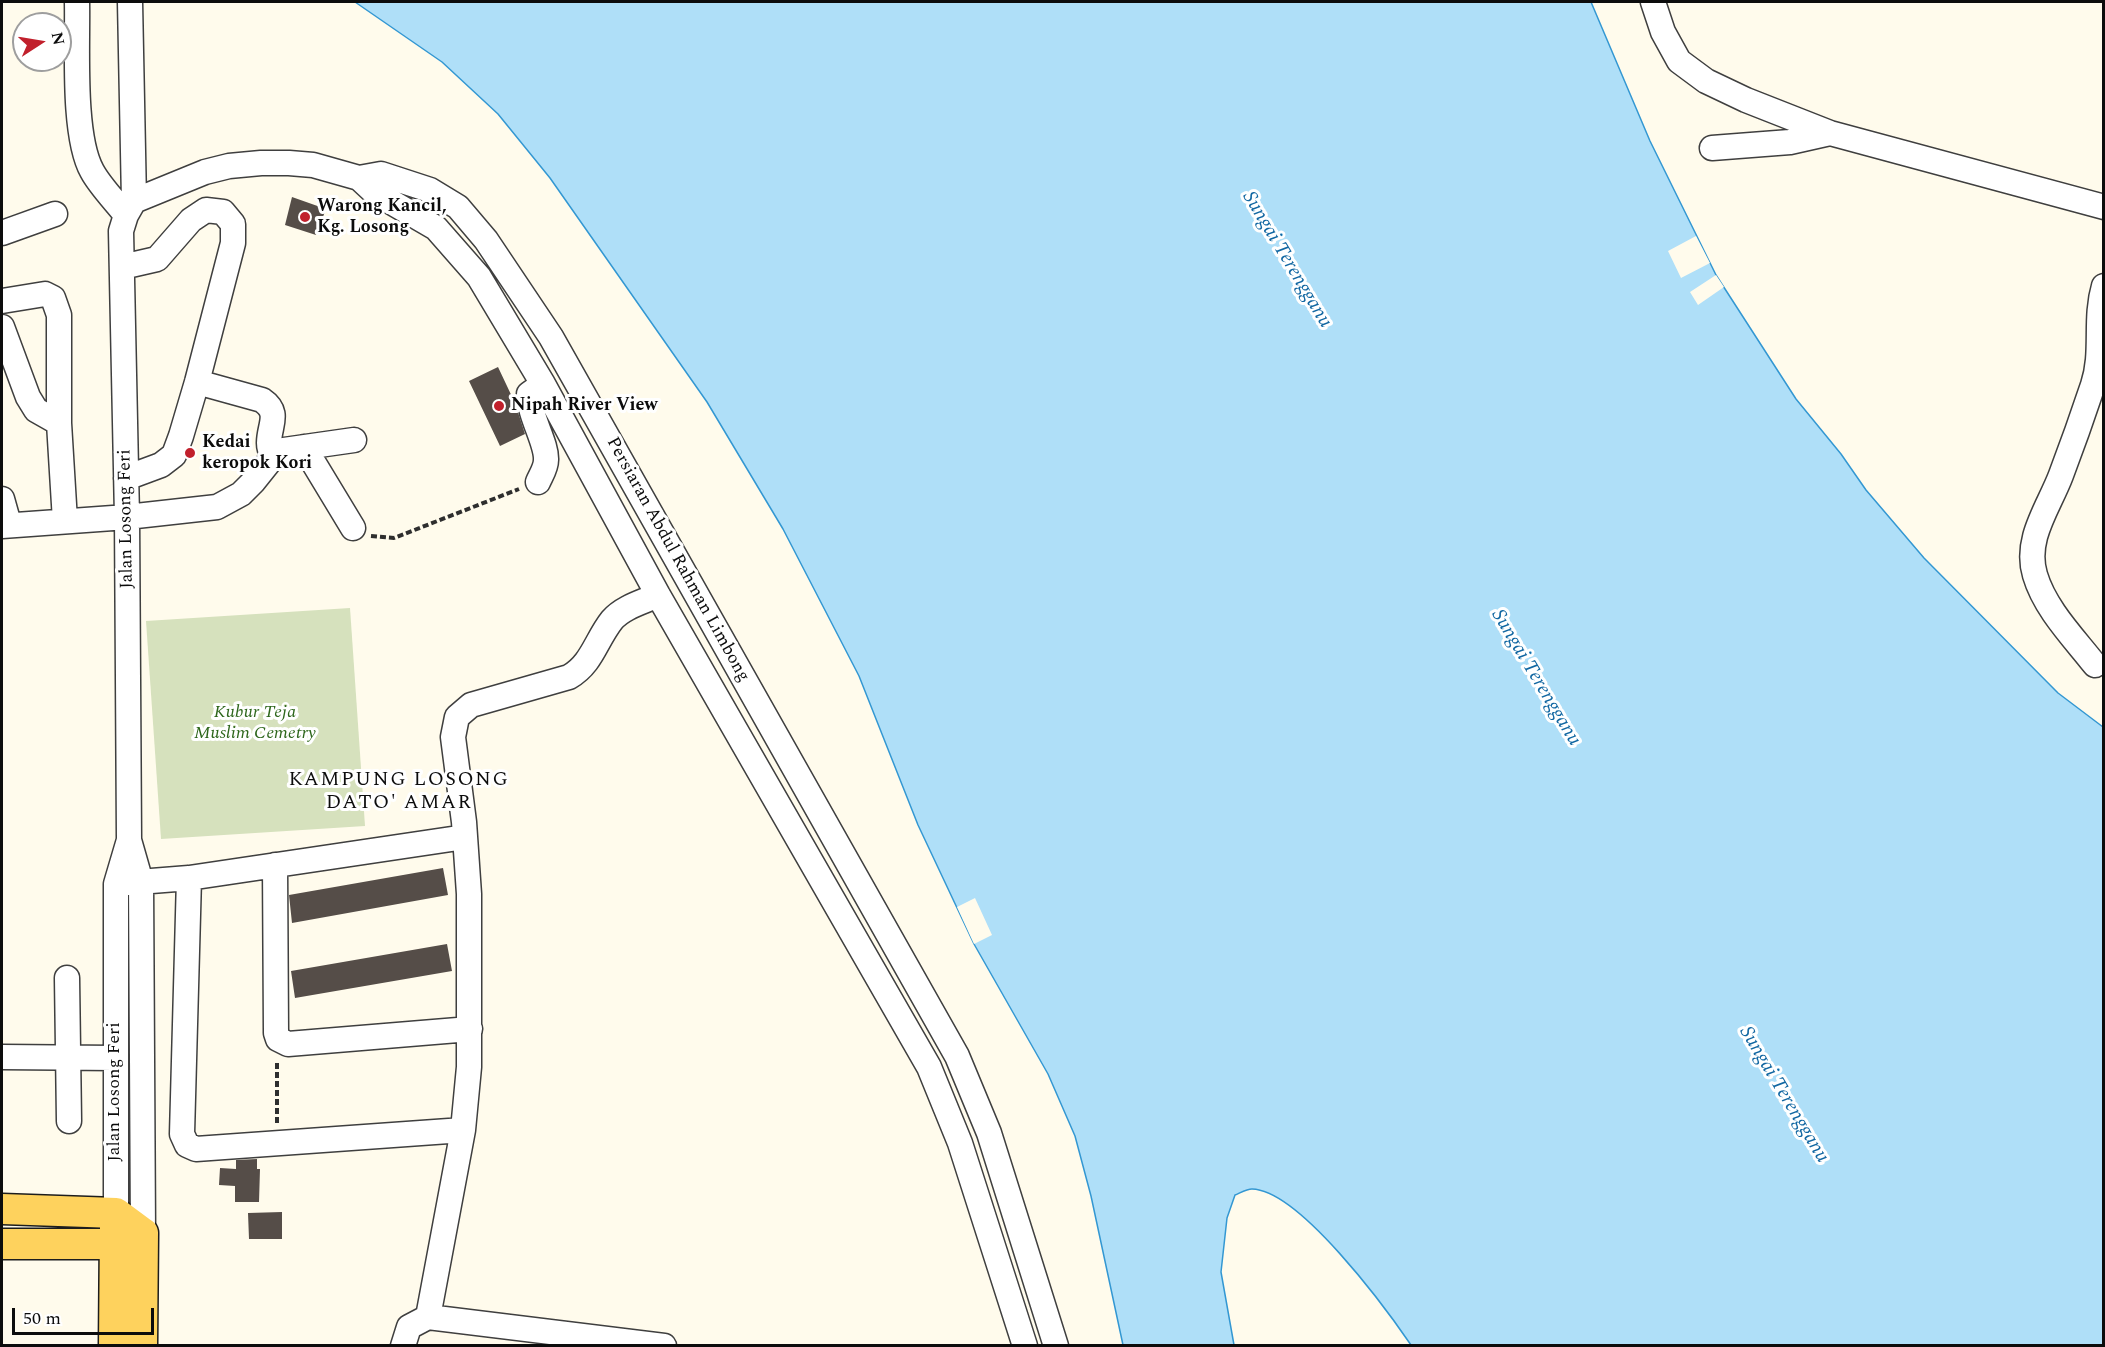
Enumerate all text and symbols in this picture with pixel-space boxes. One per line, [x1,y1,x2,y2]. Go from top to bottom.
north arrow [12,12,72,72]
text: N [45,30,71,48]
water label: Sungai Terengganu [1236,187,1336,333]
place label: Warong Kancil, Kg. Losong [317,196,447,238]
marker: Warong Kancil, Kg. Losong [298,210,312,224]
place label: Nipah River View [511,395,658,417]
marker: Nipah River View [492,399,506,413]
place label: Kedai keropok Kori [202,432,312,474]
street label: Persiaran Abdul Rahman Limbong [601,434,753,686]
marker: Kedai keropok Kori [183,446,197,460]
street label: Jalan Losong Feri [115,449,139,589]
water label: Sungai Terengganu [1485,605,1585,751]
park label: Kubur Teja Muslim Cemetry [194,702,316,744]
district label: KAMPUNG LOSONG DATO' AMAR [289,769,509,816]
street label: Jalan Losong Feri [104,1022,126,1162]
water label: Sungai Terengganu [1733,1022,1833,1168]
scale bar [15,1296,158,1334]
text: 50 m [23,1305,61,1332]

